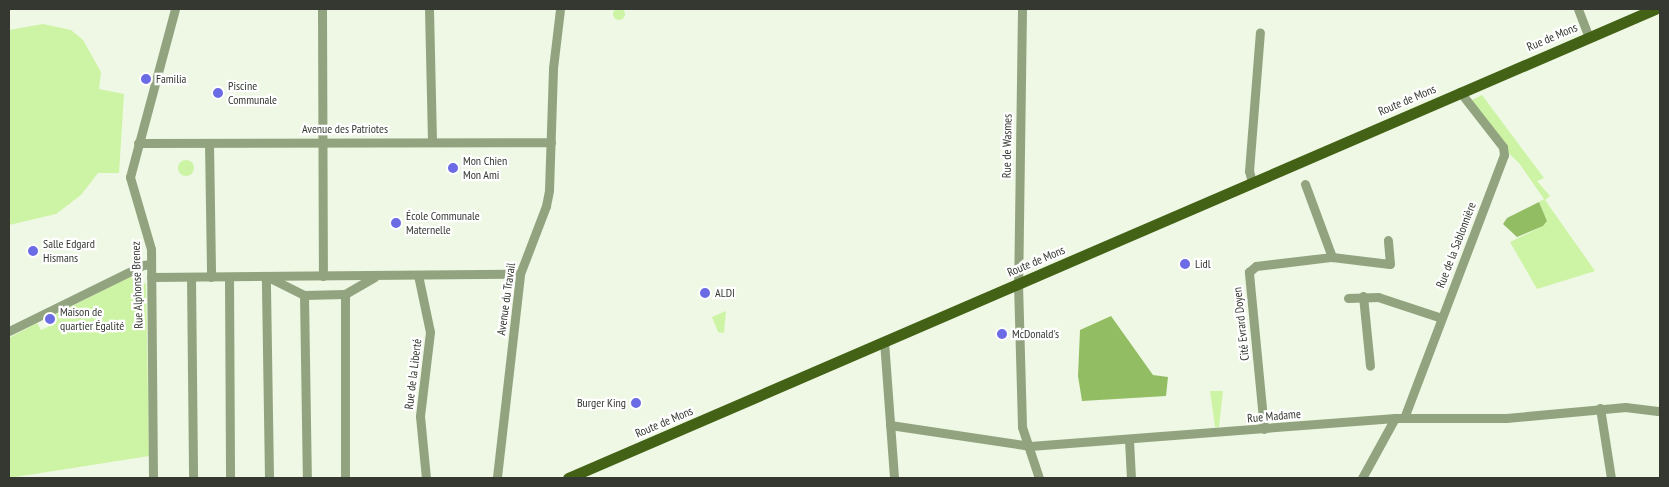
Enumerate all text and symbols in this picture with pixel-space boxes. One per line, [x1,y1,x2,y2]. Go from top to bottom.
street label: Rue de Mons [1525,20,1579,54]
place label: Familia [156,72,186,86]
marker: Familia [140,73,152,85]
place label: Piscine Communale [228,79,277,107]
street label: Route de Mons [1376,81,1438,119]
marker: Piscine Communale [212,87,224,99]
street label: Rue de Wasmes [999,114,1015,178]
street label: Avenue des Patriotes [302,122,388,136]
place label: Mon Chien Mon Ami [463,154,507,182]
marker: Mon Chien Mon Ami [447,162,459,174]
street label: Rue de la Sablonnière [1433,200,1479,290]
place label: École Communale Maternelle [406,209,480,237]
marker: École Communale Maternelle [390,217,402,229]
place label: Salle Edgard Hismans [43,237,95,265]
street label: Rue Alphonse Brenez [128,241,146,329]
street label: Route de Mons [1005,242,1067,280]
marker: Salle Edgard Hismans [27,245,39,257]
place label: Lidl [1195,257,1211,271]
marker: Lidl [1179,258,1191,270]
street label: Avenue du Travail [494,262,518,336]
place label: ALDI [715,286,735,300]
marker: ALDI [699,287,711,299]
street label: Cité Evrard Doyen [1230,287,1252,361]
place label: Maison de quartier Égalité [60,305,124,333]
marker: Maison de quartier Égalité [44,313,56,325]
place label: McDonald's [1012,327,1059,341]
marker: McDonald's [996,328,1008,340]
street label: Rue de la Liberté [402,338,424,410]
place label: Burger King [577,396,626,410]
marker: Burger King [630,397,642,409]
street label: Route de Mons [633,403,695,441]
street label: Rue Madame [1247,406,1301,426]

